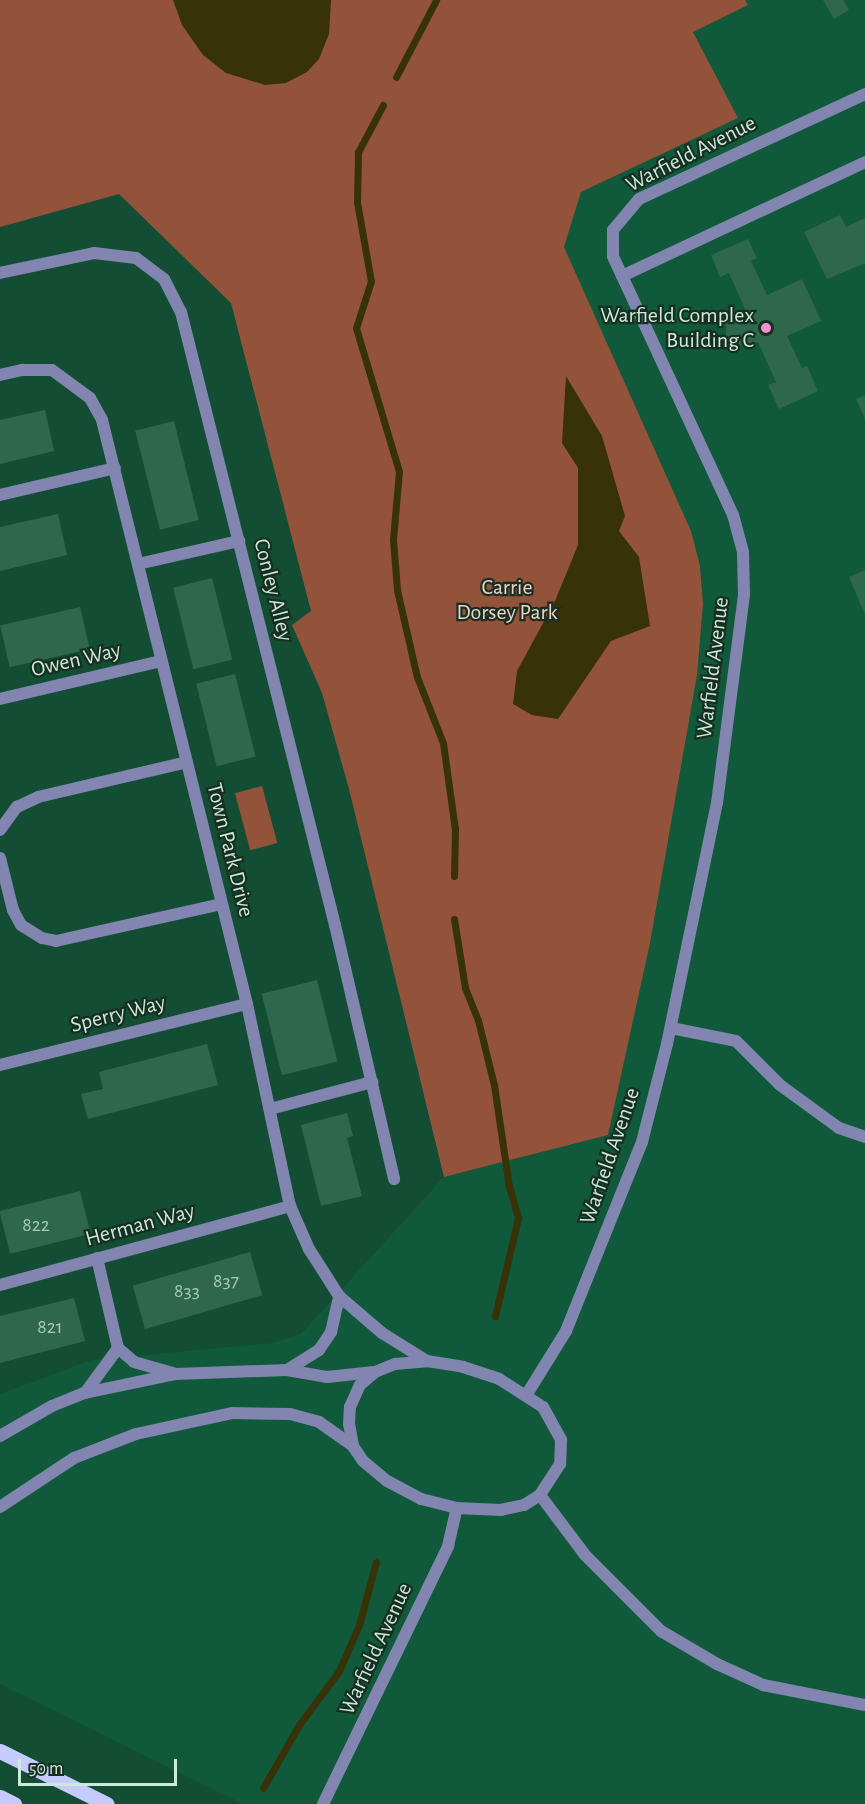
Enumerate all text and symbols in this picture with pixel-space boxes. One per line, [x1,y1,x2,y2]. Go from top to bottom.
street label: Warfield Avenue [622,110,760,198]
place label: Warfield Complex Building C [600,302,754,354]
marker: Warfield Complex Building C [759,321,773,335]
street label: Conley Alley [248,536,298,644]
park label: Carrie Dorsey Park [456,574,558,626]
street label: Warfield Avenue [691,596,735,740]
street label: Owen Way [29,637,123,683]
street label: Town Park Drive [201,780,259,920]
street label: Sperry Way [68,989,168,1039]
street label: Warfield Avenue [574,1084,646,1228]
street label: Herman Way [82,1198,198,1252]
house number: 822 [22,1213,50,1237]
house number: 837 [213,1269,239,1293]
house number: 833 [174,1279,200,1303]
house number: 821 [37,1315,63,1339]
street label: Warfield Avenue [334,1579,418,1719]
scale bar [21,1747,180,1785]
text: 50 m [29,1760,63,1778]

